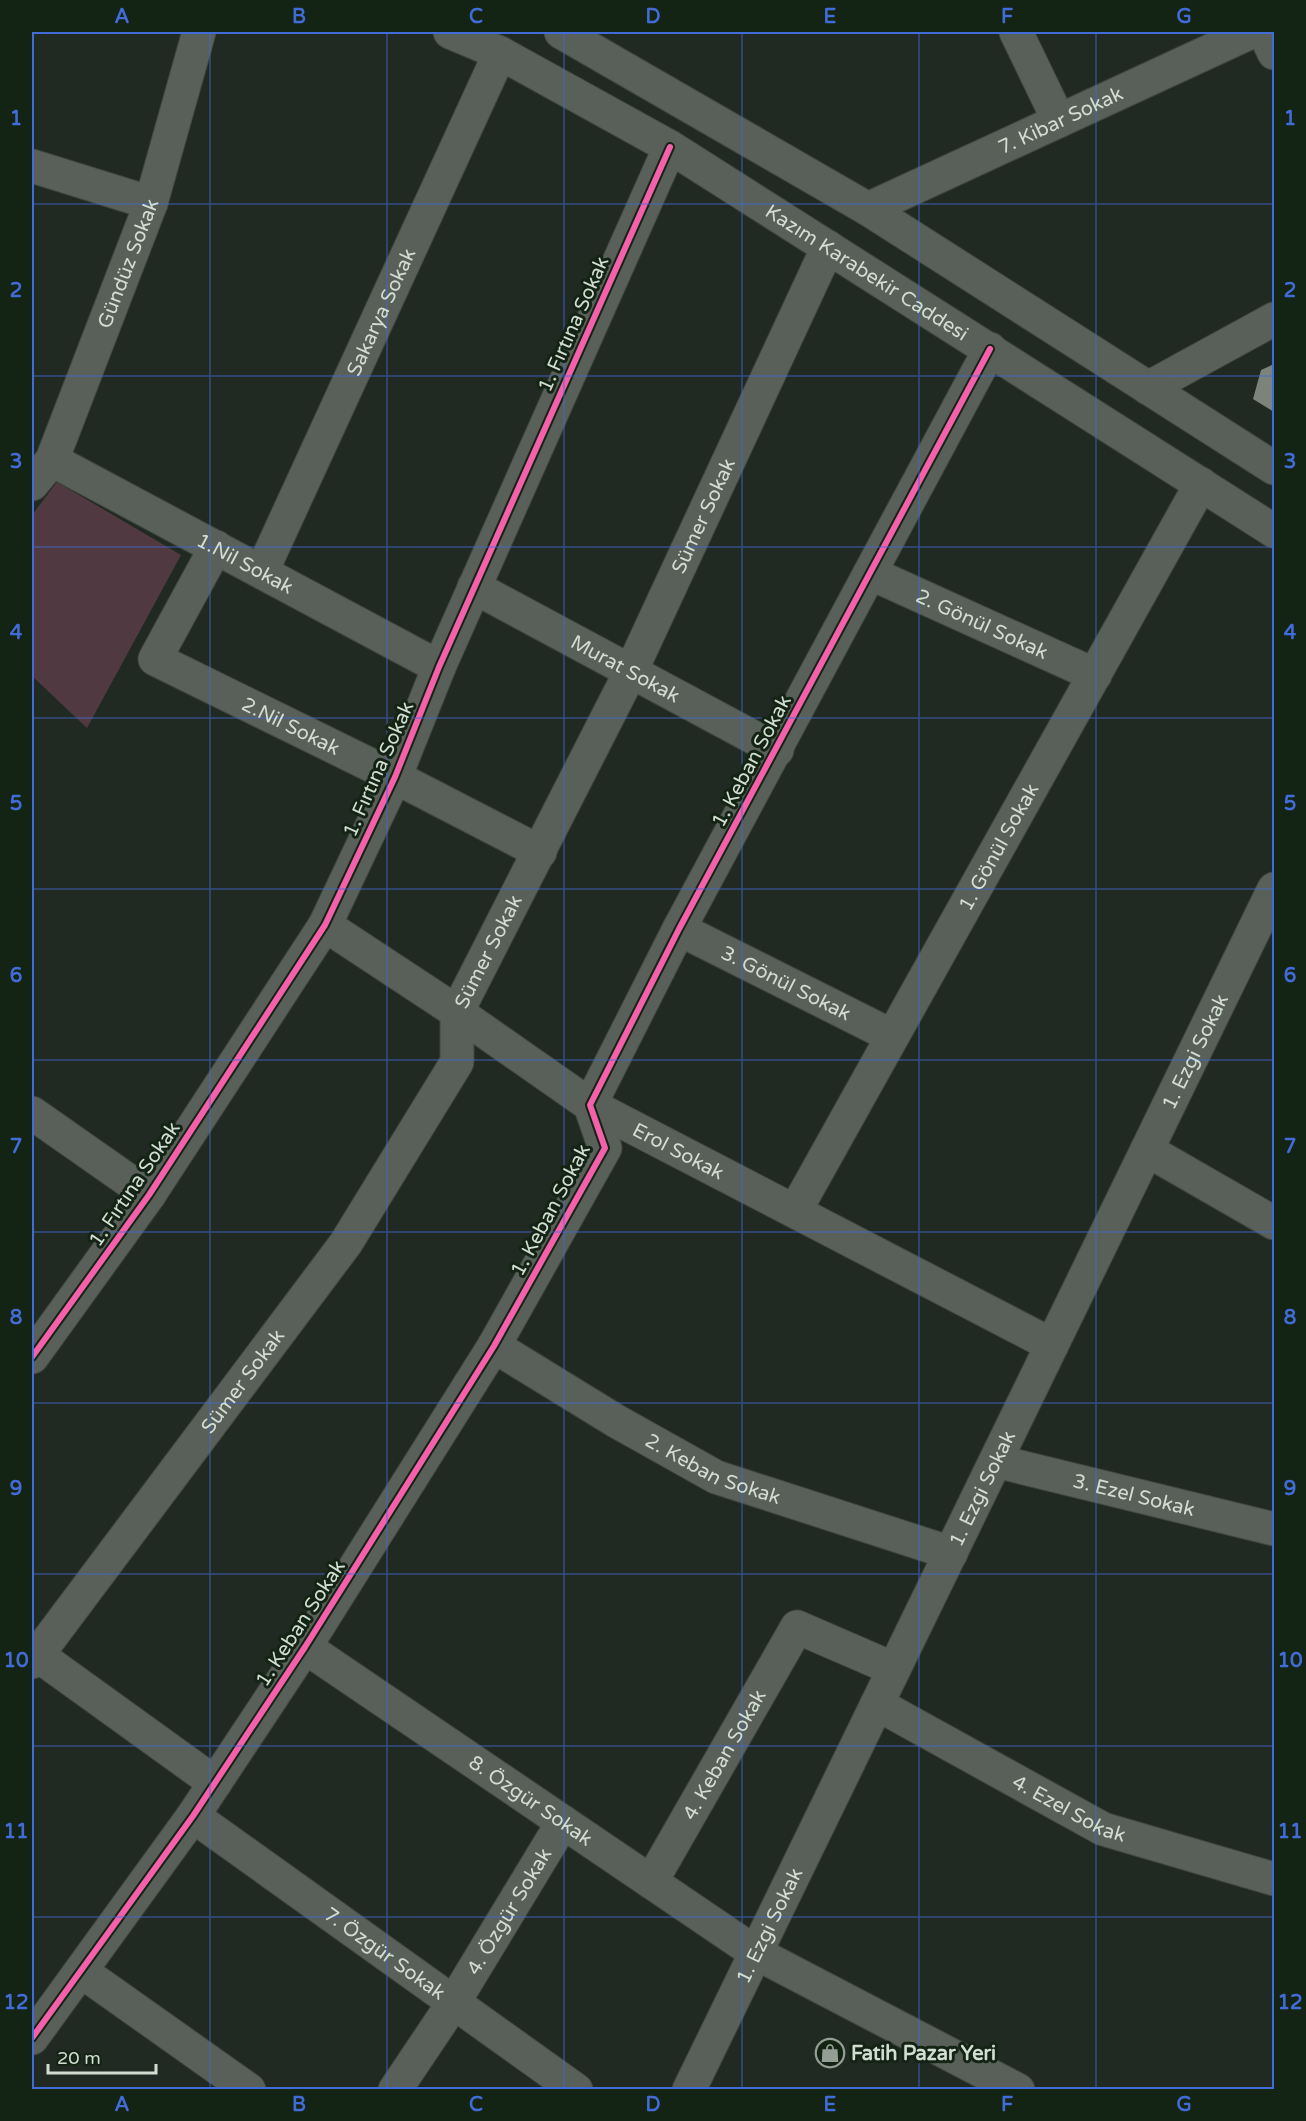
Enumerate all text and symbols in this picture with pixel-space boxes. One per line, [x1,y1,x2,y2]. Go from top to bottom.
text: A [115,5,130,29]
text: B [292,5,306,29]
text: C [469,5,483,29]
text: D [645,5,661,29]
text: E [824,5,837,29]
text: F [1001,5,1013,29]
text: G [1176,5,1192,29]
street label: 7. Kibar Sokak [995,82,1127,160]
text: 1 [10,107,22,131]
text: 1 [1284,107,1296,131]
street label: Gündüz Sokak [93,195,165,332]
street label: Kazım Karabekir Caddesi [761,200,972,347]
street label: Sakarya Sokak [342,245,422,380]
street label: 1. Fırtına Sokak [533,253,615,396]
text: 2 [10,279,22,303]
text: 2 [1284,279,1296,303]
text: 3 [10,450,22,474]
text: 3 [1284,450,1296,474]
street label: Sümer Sokak [667,455,741,578]
street label: 1.Nil Sokak [192,529,297,600]
street label: 2. Gönül Sokak [912,584,1051,665]
text: 4 [10,621,23,645]
text: 4 [1284,621,1297,645]
street label: Murat Sokak [566,630,684,708]
street label: 1. Keban Sokak [707,691,797,832]
street label: 2.Nil Sokak [238,693,344,761]
street label: 1. Fırtına Sokak [338,698,420,841]
street label: 1. Gönül Sokak [954,779,1044,915]
text: 5 [10,792,22,816]
text: 5 [1284,792,1296,816]
street label: Sümer Sokak [450,891,528,1013]
street label: 3. Gönül Sokak [717,941,855,1026]
text: 6 [10,964,22,988]
text: 6 [1284,964,1296,988]
street label: 1. Ezgi Sokak [1157,990,1234,1114]
street label: 1. Fırtına Sokak [84,1117,186,1252]
street label: Erol Sokak [628,1118,728,1185]
text: 7 [10,1135,22,1159]
text: 7 [1284,1135,1296,1159]
street label: 1. Keban Sokak [506,1140,596,1281]
text: 8 [10,1306,22,1330]
text: 8 [1284,1306,1296,1330]
street label: Sümer Sokak [196,1325,290,1439]
street label: 1. Ezgi Sokak [945,1427,1021,1551]
street label: 2. Keban Sokak [641,1429,784,1510]
street label: 3. Ezel Sokak [1070,1469,1197,1522]
text: 9 [10,1477,22,1501]
text: 9 [1284,1477,1296,1501]
street label: 1. Keban Sokak [251,1556,351,1691]
text: 10 [3,1649,29,1673]
text: 10 [1277,1649,1303,1673]
street label: 4. Keban Sokak [678,1685,772,1824]
street label: 8. Özgür Sokak [464,1751,597,1852]
street label: 4. Ezel Sokak [1008,1770,1128,1848]
text: 11 [3,1820,29,1844]
text: 11 [1277,1820,1303,1844]
street label: 4. Özgür Sokak [462,1844,557,1980]
street label: 1. Ezgi Sokak [732,1864,808,1988]
street label: 7. Özgür Sokak [319,1903,450,2006]
text: 12 [3,1991,29,2015]
text: 12 [1277,1991,1303,2015]
scale bar [48,2037,156,2075]
shop icon: Fatih Pazar Yeri [814,2037,846,2069]
place label: Fatih Pazar Yeri [851,2042,996,2066]
text: 20 m [57,2047,101,2069]
text: A [115,2093,130,2117]
text: B [292,2093,306,2117]
text: C [469,2093,483,2117]
text: D [645,2093,661,2117]
text: E [824,2093,837,2117]
text: F [1001,2093,1013,2117]
text: G [1176,2093,1192,2117]

